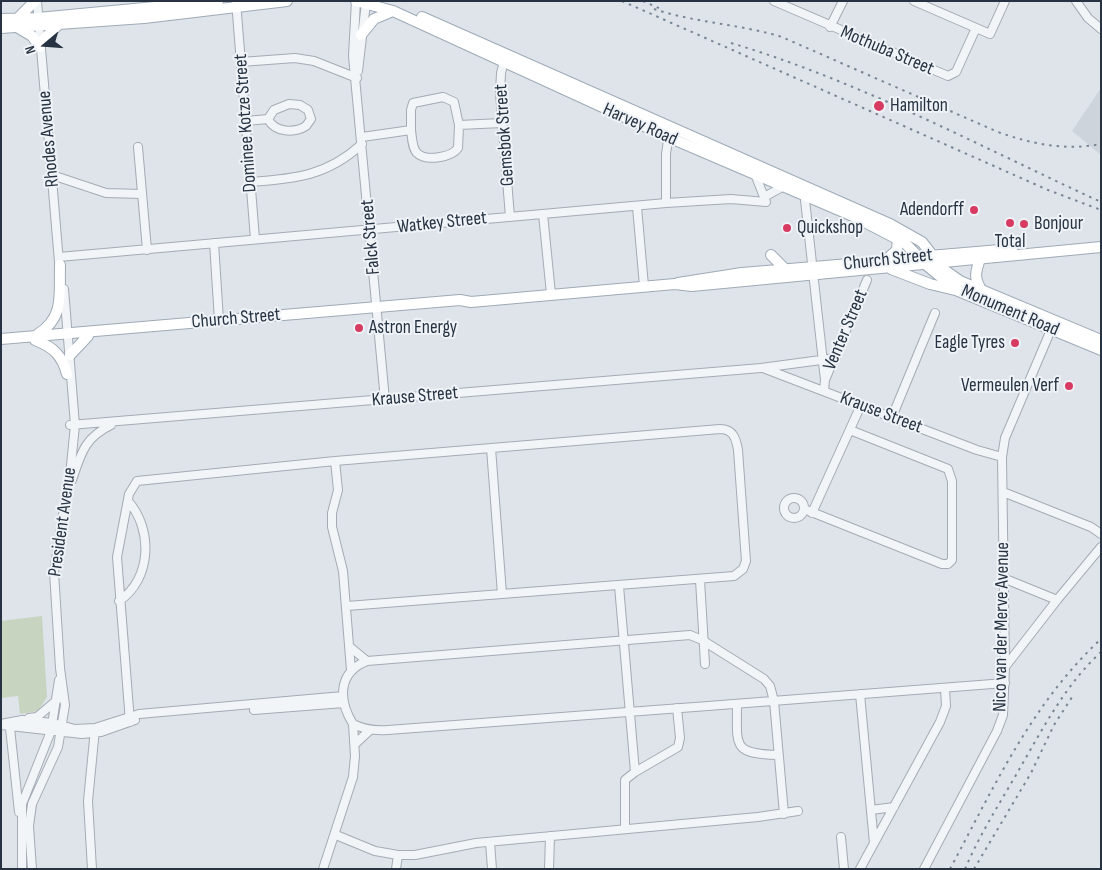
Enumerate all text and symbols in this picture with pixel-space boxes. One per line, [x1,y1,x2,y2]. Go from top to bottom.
north arrow [20,20,70,70]
street label: Mothuba Street [837,21,937,81]
text: N [21,44,40,56]
street label: Dominee Kotze Street [230,53,262,193]
street label: Gemsbok Street [490,83,520,187]
street label: Rhodes Avenue [33,90,65,188]
place label: Hamilton [890,95,948,117]
street label: Harvey Road [599,98,681,152]
marker: Hamilton [872,99,886,113]
street label: Falck Street [356,198,386,276]
place label: Adendorff [900,199,964,221]
marker: Adendorff [968,204,980,216]
street label: Watkey Street [396,207,488,239]
place label: Bonjour [1034,213,1083,235]
place label: Quickshop [797,217,863,239]
marker: Total [1004,217,1016,229]
marker: Bonjour [1018,218,1030,230]
marker: Quickshop [781,222,793,234]
place label: Total [995,231,1025,253]
street label: Church Street [842,244,934,276]
street label: Monument Road [958,280,1062,342]
street label: Venter Street [819,286,873,374]
street label: Church Street [191,304,281,334]
place label: Astron Energy [369,317,457,339]
marker: Astron Energy [353,322,365,334]
place label: Eagle Tyres [934,332,1005,354]
marker: Eagle Tyres [1009,337,1021,349]
place label: Vermeulen Verf [961,375,1059,397]
marker: Vermeulen Verf [1063,380,1075,392]
street label: Krause Street [371,382,459,412]
street label: Krause Street [837,387,925,439]
street label: President Avenue [44,466,82,578]
street label: Nico van der Merve Avenue [989,542,1015,712]

